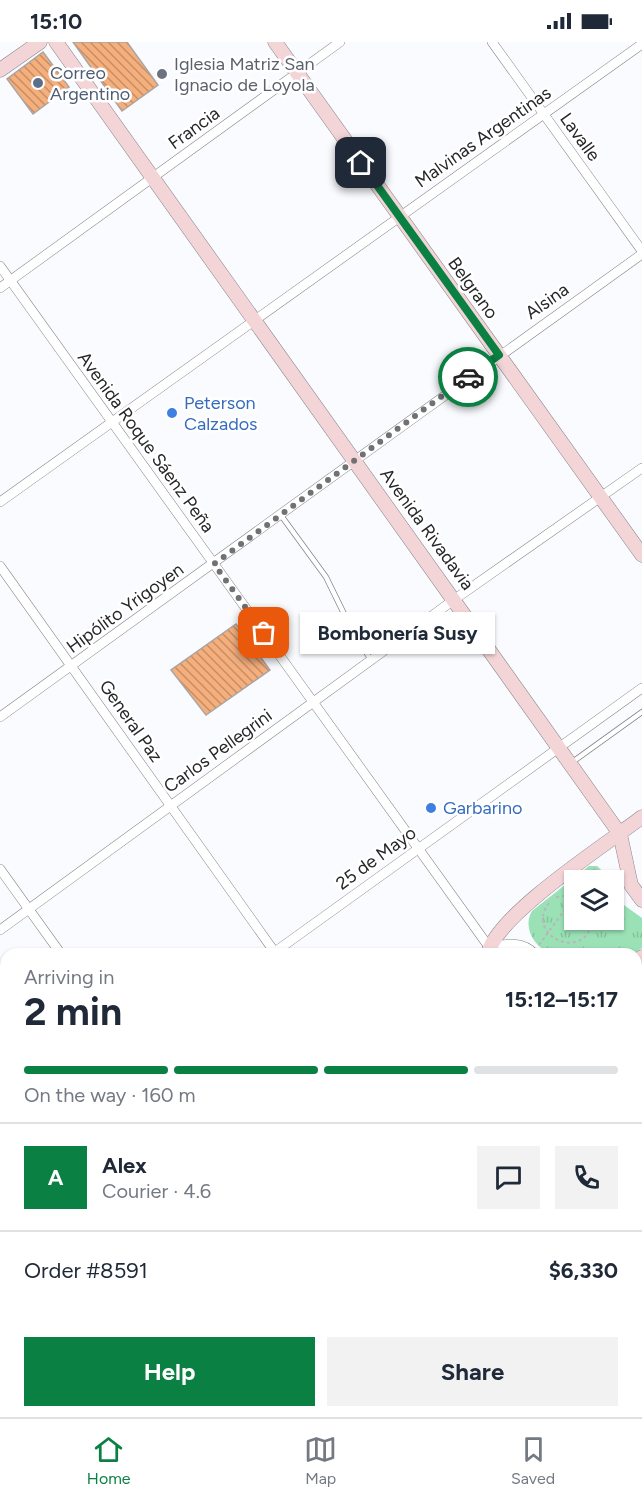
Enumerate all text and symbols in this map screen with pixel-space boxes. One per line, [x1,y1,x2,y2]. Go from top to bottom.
text: 15:10 [30,8,82,35]
place label: Iglesia Matriz San Ignacio de Loyola [174,53,315,96]
place label: Correo Argentino [50,62,130,105]
marker: Iglesia Matriz San Ignacio de Loyola [155,67,169,81]
marker: Correo Argentino [31,76,45,90]
street label: Malvinas Argentinas [411,82,555,192]
street label: Francia [164,102,224,154]
street label: Lavalle [555,108,605,166]
pin [335,137,386,188]
icon: home [344,146,377,179]
street label: Belgrano [443,253,503,323]
street label: Alsina [521,278,573,324]
street label: Avenida Roque Sáenz Peña [73,347,219,537]
courier [438,347,498,407]
icon: car [452,361,485,394]
place label: Peterson Calzados [184,392,258,435]
marker: Peterson Calzados [165,406,179,420]
street label: Avenida Rivadavia [375,464,479,594]
street label: Hipólito Yrigoyen [62,558,188,658]
pin [238,607,289,658]
callout: Bombonería Susy [300,612,495,654]
icon: bag [247,616,280,649]
text: Bombonería Susy [318,621,477,645]
street label: General Paz [95,676,167,766]
street label: Carlos Pellegrini [160,704,276,798]
place label: Garbarino [443,797,522,819]
marker: Garbarino [424,801,438,815]
street label: 25 de Mayo [332,822,420,894]
map controls [564,870,624,930]
button: layers [564,870,624,930]
text: Arriving in [24,965,114,989]
text: 15:12–15:17 [505,986,618,1013]
text: 2 min [24,988,122,1035]
text: On the way · 160 m [24,1083,196,1107]
button: chat [477,1146,540,1209]
button: phone [555,1146,618,1209]
text: Alex [102,1152,147,1179]
text: A [48,1164,63,1191]
text: Courier · 4.6 [102,1179,211,1203]
text: Order #8591 [24,1257,148,1284]
text: $6,330 [549,1257,618,1284]
button: Help [24,1337,315,1406]
button: Share [327,1337,618,1406]
tab: Home [87,1433,131,1488]
tab: Map [304,1433,337,1488]
tab: Saved [511,1433,555,1488]

